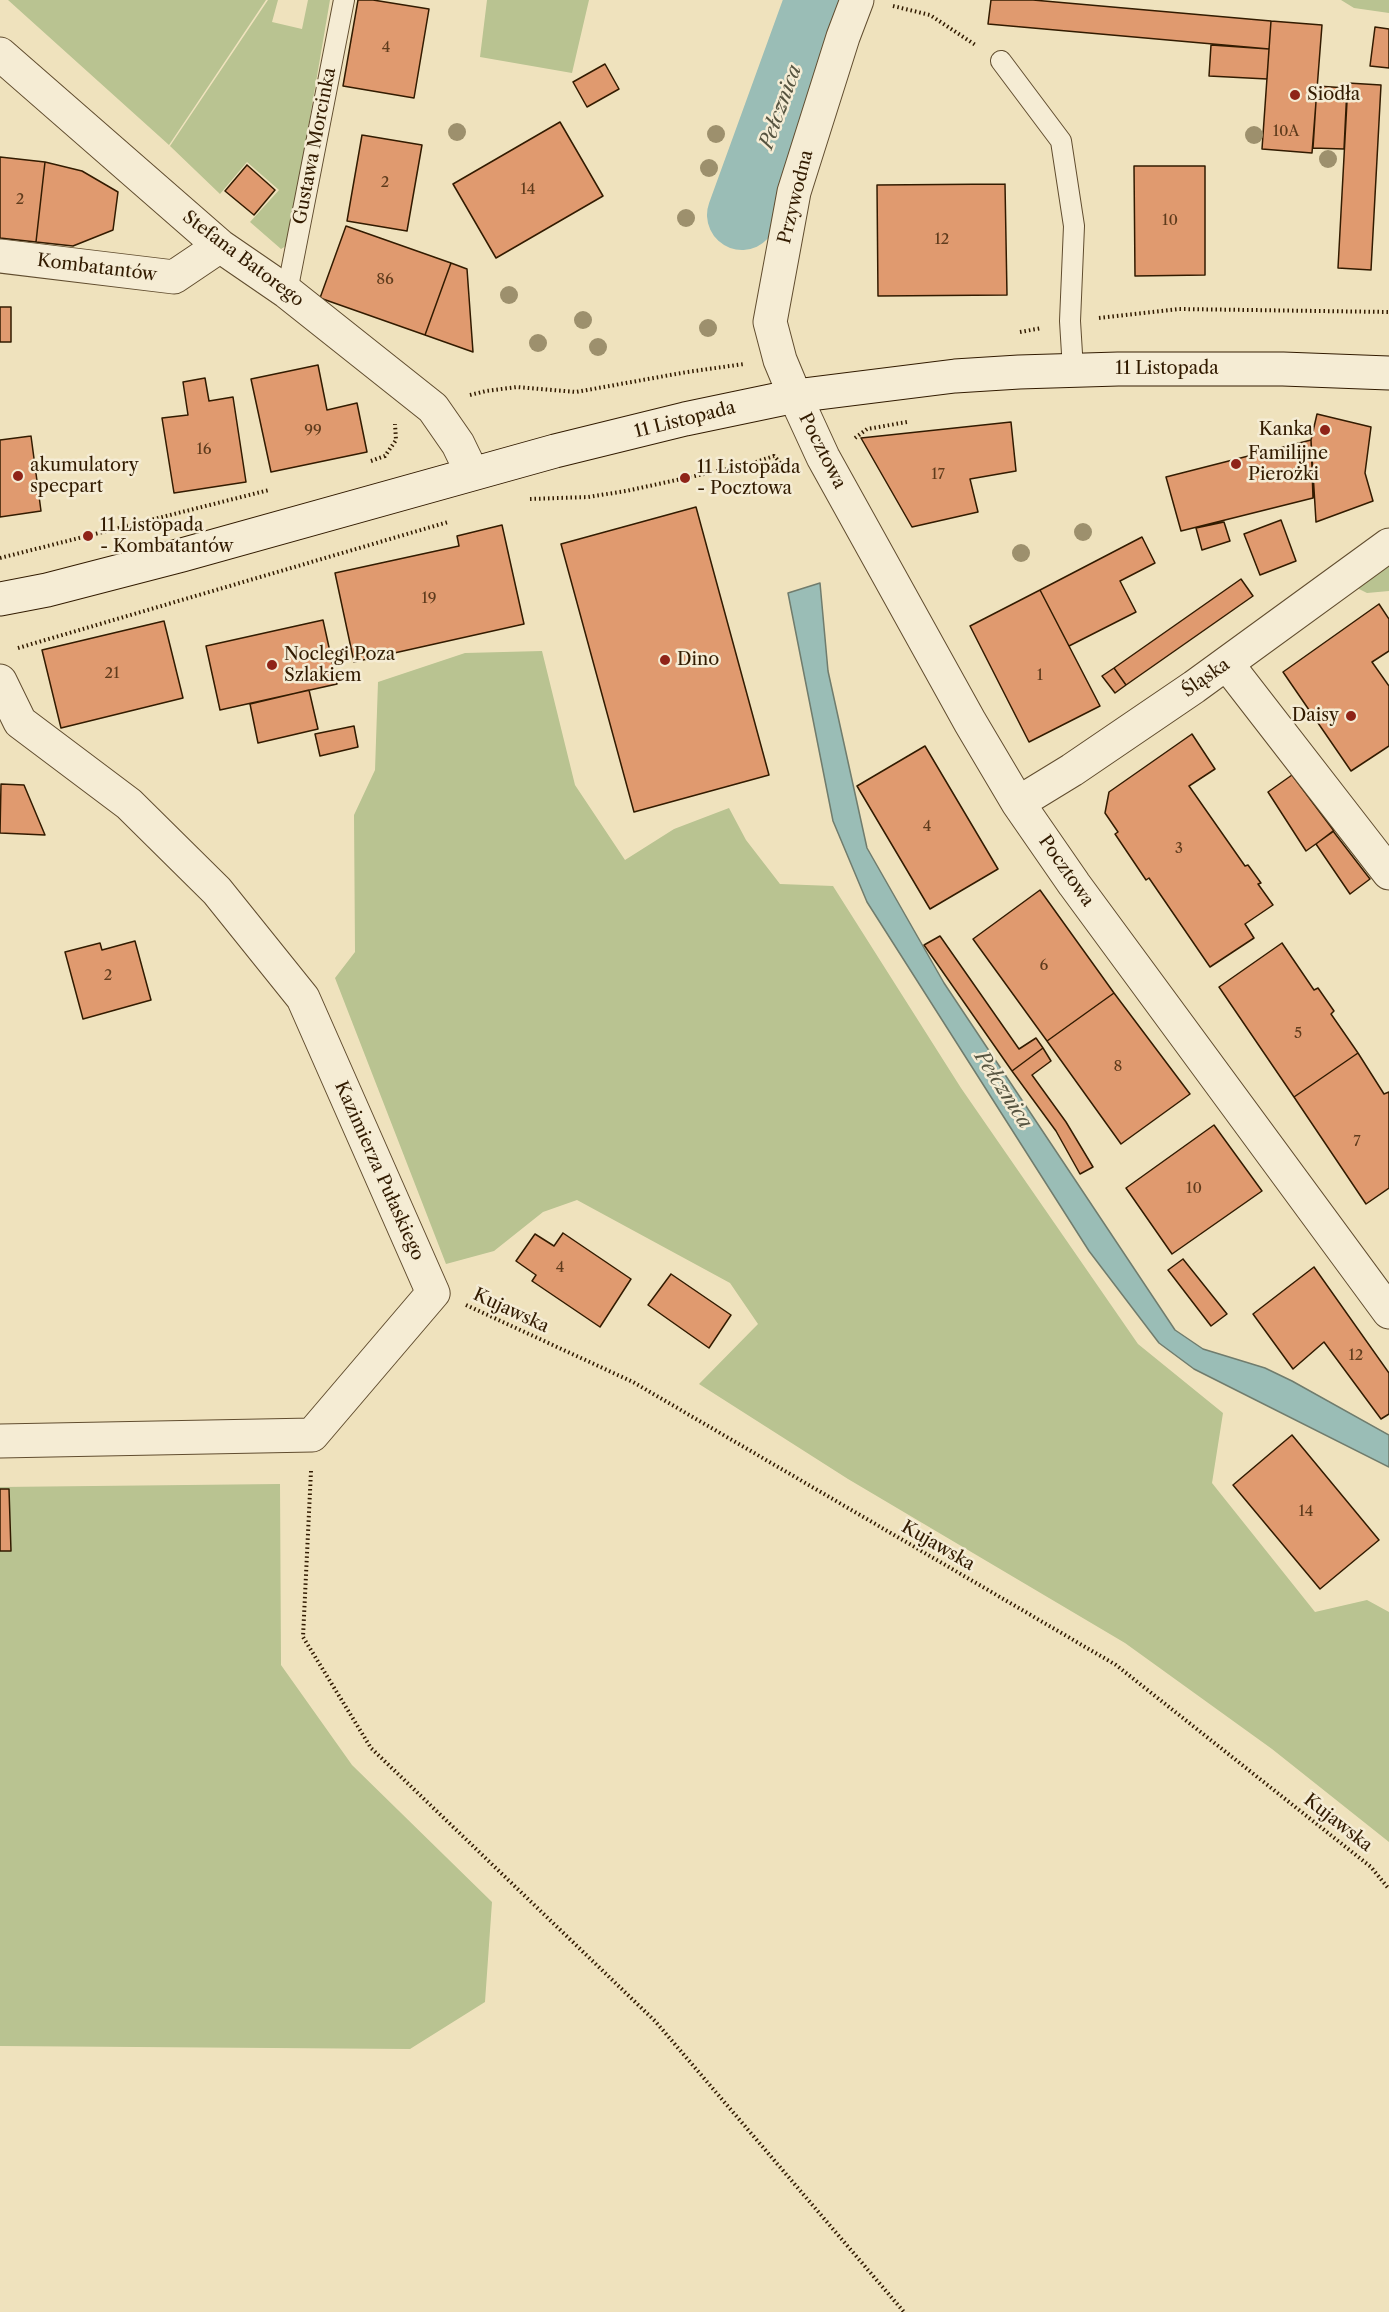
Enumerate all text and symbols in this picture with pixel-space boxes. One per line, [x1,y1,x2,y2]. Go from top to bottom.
house number: 4 [382,39,390,57]
water label: Pełcznica [755,62,807,152]
street label: Gustawa Morcinka [289,66,341,226]
place label: Siodła [1307,84,1360,106]
marker: Siodła [1288,88,1302,102]
house number: 10A [1273,123,1299,141]
street label: Przywodna [774,148,818,246]
house number: 2 [381,174,389,192]
house number: 14 [521,181,535,199]
house number: 2 [16,191,24,209]
street label: Stefana Batorego [178,206,308,312]
house number: 10 [1162,212,1178,230]
house number: 12 [935,231,949,249]
street label: Kombatantów [36,250,158,286]
house number: 86 [376,271,394,289]
street label: 11 Listopada [1115,358,1219,380]
street label: 11 Listopada [632,397,738,443]
street label: Pocztowa [794,410,850,492]
place label: Kanka [1259,419,1313,441]
house number: 99 [304,422,322,440]
marker: Kanka [1318,423,1332,437]
house number: 16 [196,441,212,459]
place label: Familijne Pierożki [1248,443,1328,486]
place label: akumulatory specpart [30,455,139,498]
place label: 11 Listopada - Pocztowa [697,457,800,500]
marker: Familijne Pierożki [1229,457,1243,471]
house number: 17 [931,466,945,484]
marker: akumulatory specpart [11,469,25,483]
marker: 11 Listopada - Pocztowa [678,471,692,485]
place label: 11 Listopada - Kombatantów [100,515,233,558]
marker: 11 Listopada - Kombatantów [81,529,95,543]
house number: 19 [421,590,437,608]
place label: Noclegi Poza Szlakiem [284,644,395,686]
place label: Dino [677,649,719,671]
marker: Dino [658,653,672,667]
street label: Śląska [1178,654,1234,702]
marker: Noclegi Poza Szlakiem [265,658,279,672]
house number: 21 [105,665,119,683]
house number: 1 [1037,667,1043,685]
place label: Daisy [1292,705,1339,727]
marker: Daisy [1344,709,1358,723]
house number: 4 [923,818,931,836]
street label: Pocztowa [1034,831,1098,911]
house number: 3 [1175,840,1183,858]
house number: 6 [1040,957,1048,975]
house number: 2 [104,967,112,985]
house number: 5 [1294,1025,1302,1043]
water label: Pełcznica [969,1047,1037,1133]
house number: 8 [1114,1058,1122,1076]
street label: Kazimierza Pułaskiego [330,1078,428,1264]
house number: 7 [1353,1133,1361,1151]
house number: 10 [1186,1180,1202,1198]
house number: 4 [556,1259,564,1277]
street label: Kujawska [470,1284,552,1338]
house number: 12 [1349,1347,1363,1365]
house number: 14 [1299,1503,1313,1521]
street label: Kujawska [897,1516,979,1576]
street label: Kujawska [1299,1790,1377,1856]

